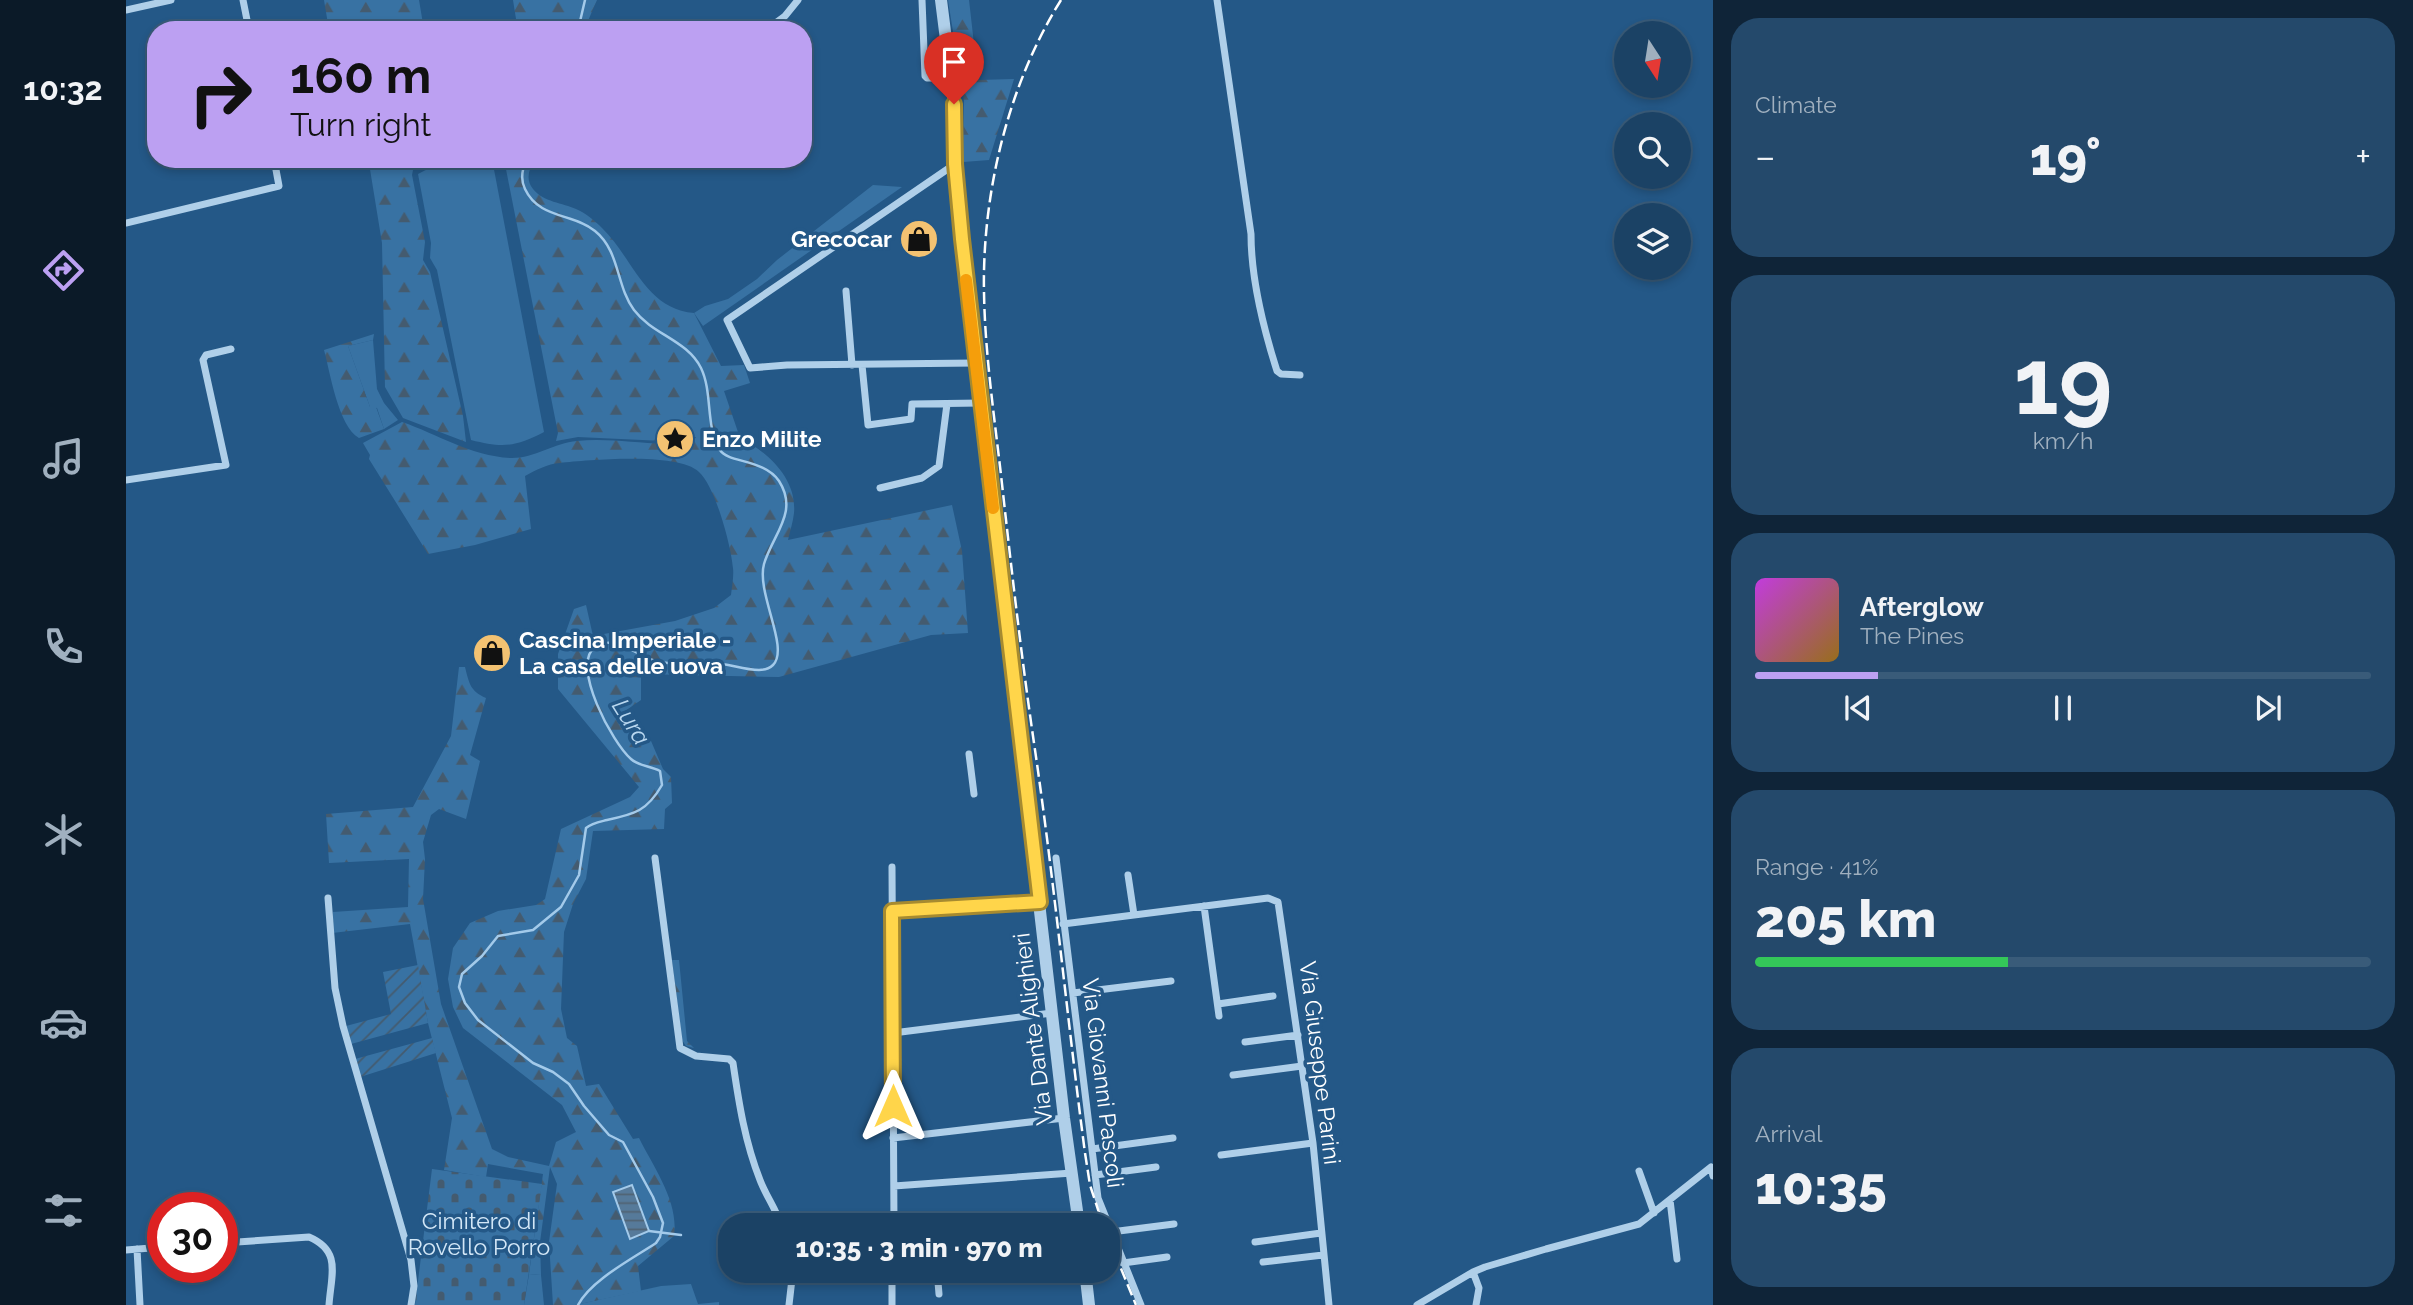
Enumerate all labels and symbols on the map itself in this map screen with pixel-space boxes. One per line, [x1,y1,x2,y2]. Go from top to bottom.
north arrow [1614,21,1690,98]
pin [924,32,984,104]
shop icon: Grecocar [898,218,940,260]
place label: Grecocar [791,225,892,252]
place icon: Enzo Milite [654,418,696,460]
place label: Enzo Milite [702,425,822,452]
place label: Cascina Imperiale - La casa delle uova [519,626,731,679]
shop icon: Cascina Imperiale - La casa delle uova [471,632,513,674]
water label: Lura [606,693,657,750]
street label: Via Dante Alighieri [1007,931,1058,1127]
street label: Via Giuseppe Parini [1295,960,1346,1166]
street label: Via Giovanni Pascoli [1077,976,1130,1189]
position arrow [856,1069,930,1143]
speed limit sign: 30 [147,1192,238,1283]
park label: Cimitero di Rovello Porro [408,1207,550,1260]

